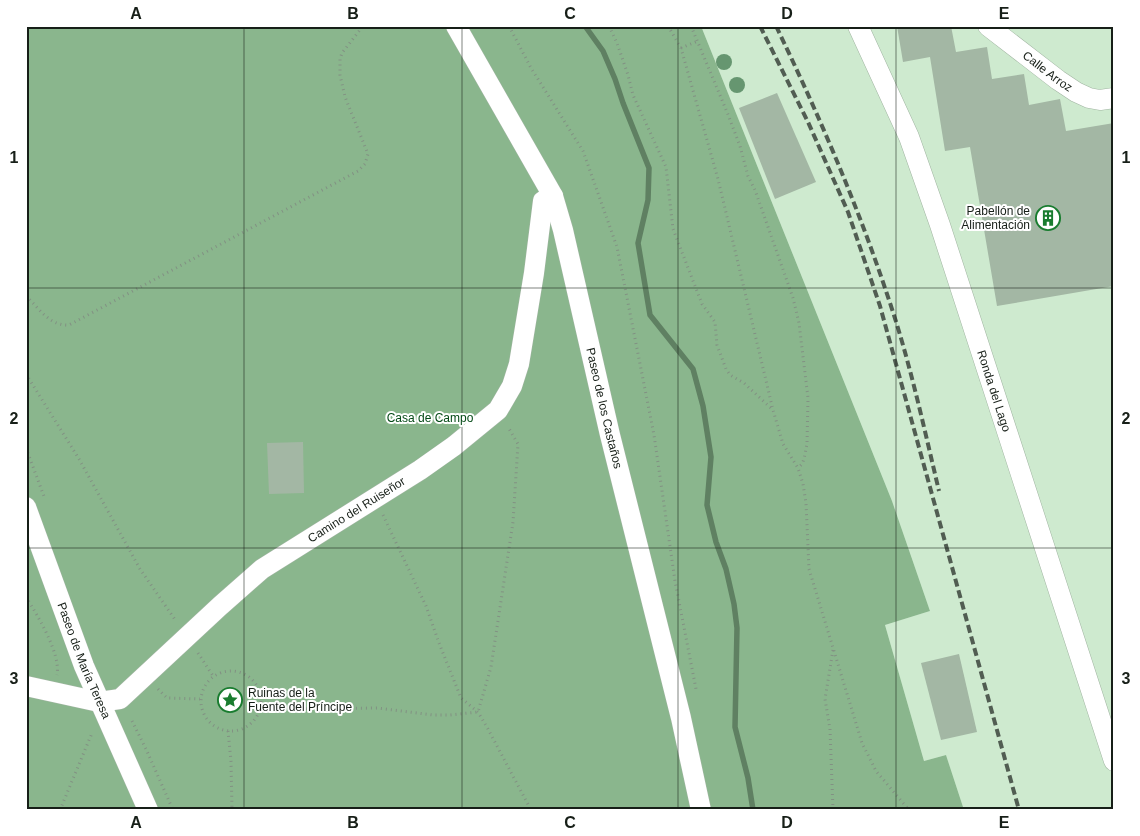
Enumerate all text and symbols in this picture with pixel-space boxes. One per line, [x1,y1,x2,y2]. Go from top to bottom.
text: A [130,5,142,22]
text: B [347,5,359,22]
text: C [564,5,576,22]
text: D [781,5,793,22]
text: E [999,5,1010,22]
street label: Calle Arroz [1020,48,1075,95]
text: 1 [10,149,19,166]
text: 1 [1122,149,1131,166]
place label: Pabellón de Alimentación [961,204,1030,232]
building icon: Pabellón de Alimentación [1035,205,1061,231]
street label: Paseo de los Castaños [583,346,625,470]
street label: Ronda del Lago [974,348,1014,434]
text: 2 [10,410,19,427]
text: 2 [1122,410,1131,427]
park label: Casa de Campo [387,411,474,425]
street label: Camino del Ruiseñor [305,474,408,546]
street label: Paseo de María Teresa [54,600,114,721]
text: 3 [10,670,19,687]
text: 3 [1122,670,1131,687]
place label: Ruinas de la Fuente del Príncipe [248,686,352,714]
place icon: Ruinas de la Fuente del Príncipe [217,687,243,713]
text: A [130,814,142,831]
text: B [347,814,359,831]
text: C [564,814,576,831]
text: D [781,814,793,831]
text: E [999,814,1010,831]

